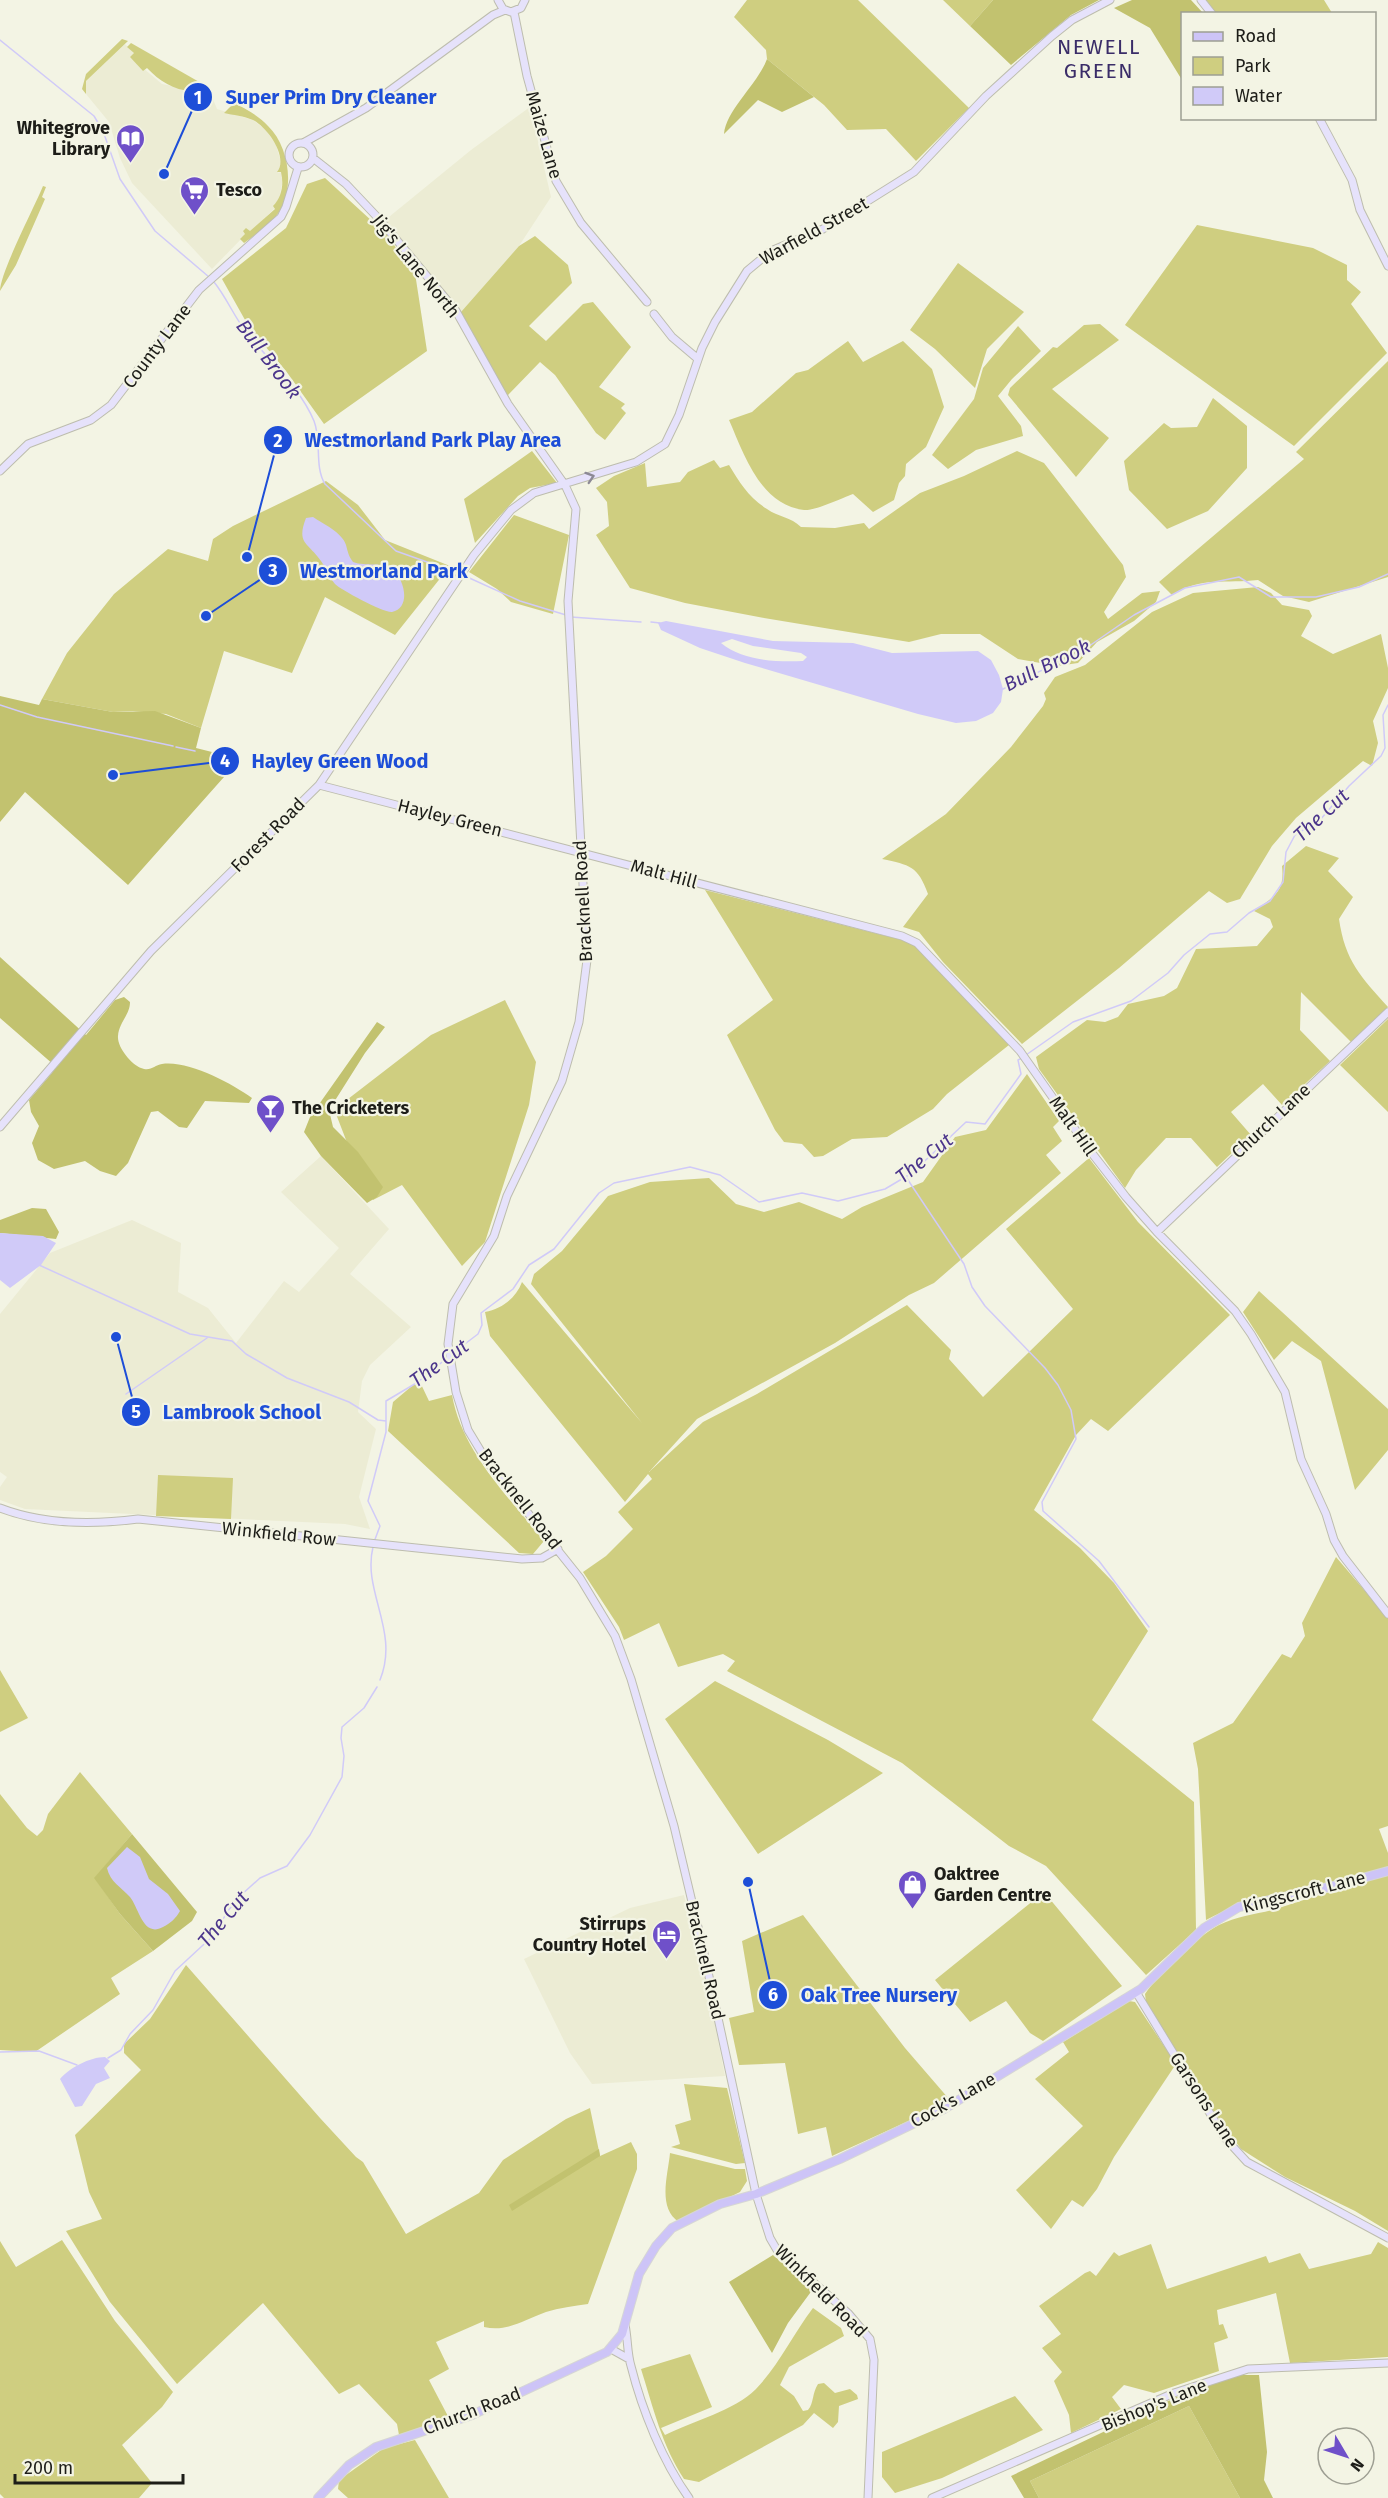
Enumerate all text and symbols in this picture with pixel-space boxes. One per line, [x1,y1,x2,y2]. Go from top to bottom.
legend [1181,12,1376,120]
text: Road [1235,25,1277,47]
district label: NEWELL GREEN [1057,34,1141,84]
text: Park [1235,55,1271,77]
callout: Super Prim Dry Cleaner [183,78,449,116]
text: Super Prim Dry Cleaner [225,85,438,109]
text: Water [1235,85,1282,107]
text: 1 [194,87,202,109]
street label: Maize Lane [521,89,567,181]
place label: Whitegrove Library [17,117,111,160]
library icon: Whitegrove Library [115,122,147,164]
supermarket icon: Tesco [179,174,211,216]
place label: Tesco [216,179,262,201]
street label: Warfield Street [756,192,873,270]
street label: Jig's Lane North [367,210,465,322]
street label: County Lane [118,299,196,393]
water label: Bull Brook [231,315,307,404]
callout: Westmorland Park Play Area [263,421,574,459]
text: Westmorland Park Play Area [305,428,562,452]
text: 2 [273,430,283,452]
one-way arrow [584,472,595,484]
callout: Westmorland Park [258,552,480,590]
text: Westmorland Park [300,559,469,583]
text: 3 [267,560,278,582]
water label: Bull Brook [1000,634,1094,696]
callout: Hayley Green Wood [210,742,441,780]
text: Hayley Green Wood [252,749,428,773]
text: 4 [220,750,230,772]
water label: The Cut [1288,783,1354,847]
street label: Forest Road [226,793,310,877]
street label: Hayley Green [395,794,505,842]
street label: Bracknell Road [569,839,597,963]
street label: Malt Hill [628,855,700,893]
street label: Church Lane [1227,1079,1315,1163]
bar icon: The Cricketers [255,1092,287,1134]
street label: Malt Hill [1044,1092,1102,1160]
place label: The Cricketers [292,1097,410,1119]
water label: The Cut [891,1127,958,1188]
water label: The Cut [405,1333,474,1392]
callout: Lambrook School [121,1393,334,1431]
text: Lambrook School [163,1400,321,1424]
text: 5 [131,1401,141,1423]
street label: Bracknell Road [474,1444,566,1554]
street label: Winkfield Row [221,1517,337,1551]
place label: Oaktree Garden Centre [934,1863,1051,1906]
street label: Kingscroft Lane [1240,1866,1368,1918]
shop icon: Oaktree Garden Centre [897,1868,929,1910]
water label: The Cut [192,1885,254,1952]
street label: Bracknell Road [681,1898,729,2022]
place label: Stirrups Country Hotel [533,1913,647,1956]
hotel icon: Stirrups Country Hotel [651,1918,683,1960]
callout: Oak Tree Nursery [758,1976,969,2014]
text: Oak Tree Nursery [801,1983,958,2007]
text: 6 [768,1984,778,2006]
street label: Garsons Lane [1165,2048,1243,2152]
street label: Cock's Lane [907,2068,999,2132]
street label: Winkfield Road [770,2240,872,2342]
street label: Bishop's Lane [1098,2374,1210,2436]
street label: Church Road [420,2382,524,2440]
north arrow [1316,2426,1376,2486]
scale bar [15,2447,183,2485]
text: N [1347,2455,1368,2475]
text: 200 m [24,2457,73,2479]

